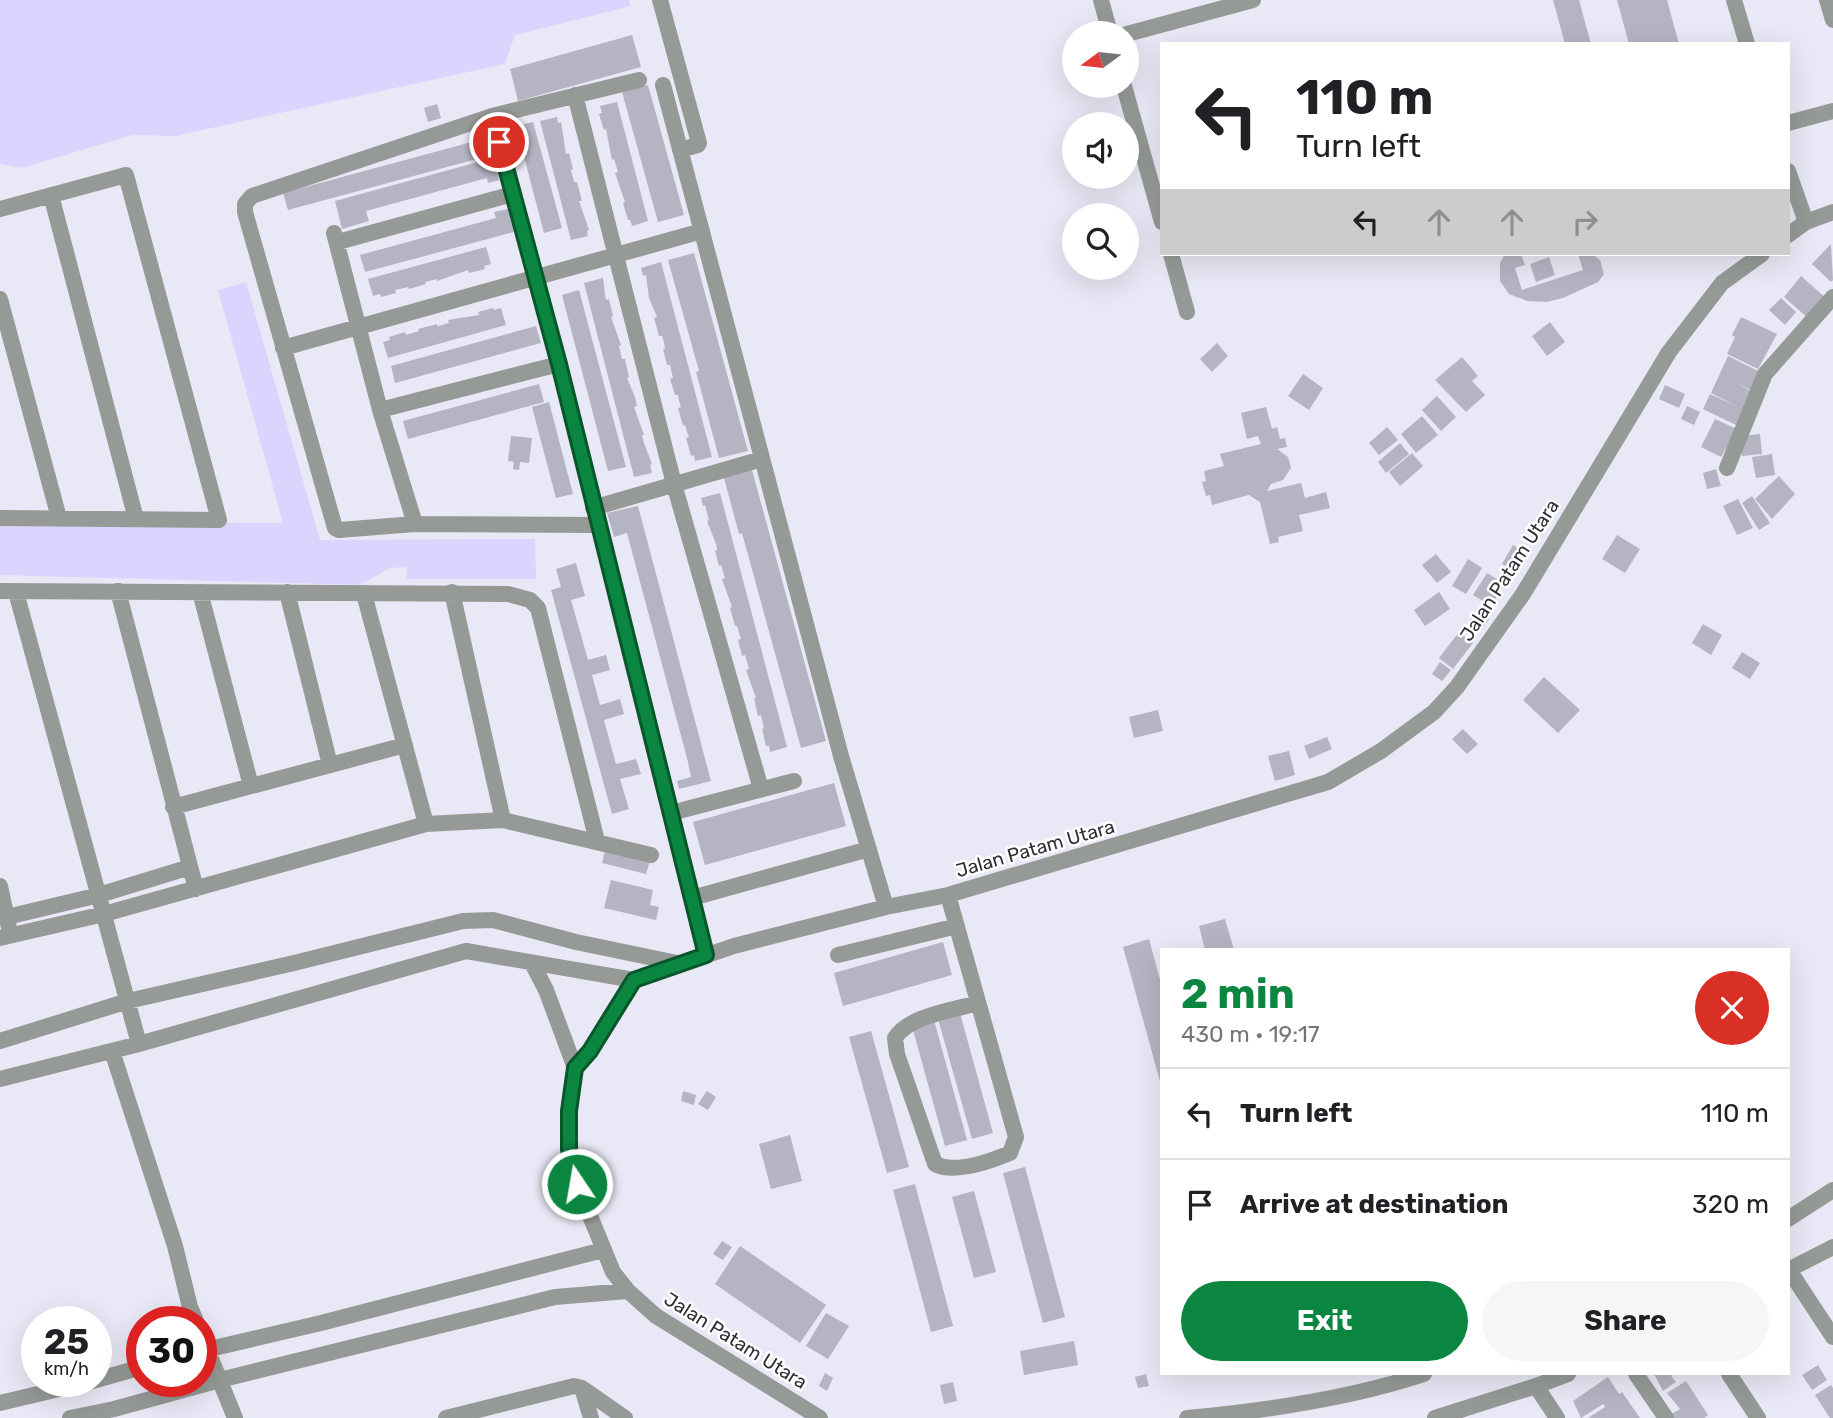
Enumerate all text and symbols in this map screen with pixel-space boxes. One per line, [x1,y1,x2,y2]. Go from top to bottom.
north arrow [1062,21,1139,98]
map controls [1062,21,1139,280]
text: 110 m [1296,68,1433,126]
icon: left [1181,70,1272,161]
pin [469,112,529,172]
button: sound [1062,112,1139,189]
icon: arrive [480,123,518,161]
text: Turn left [1296,127,1421,165]
button: search [1062,203,1139,280]
icon: left [1347,203,1385,241]
icon: ahead [1420,203,1458,241]
icon: ahead [1493,203,1531,241]
icon: right [1566,203,1604,241]
street label: Jalan Patam Utara [1455,495,1564,645]
street label: Jalan Patam Utara [953,815,1117,882]
text: 2 min [1181,969,1295,1019]
button: close [1695,971,1769,1045]
text: 430 m · 19:17 [1181,1020,1320,1048]
icon: left [1181,1095,1219,1133]
text: Turn left [1240,1098,1352,1129]
text: 110 m [1701,1098,1769,1129]
position arrow [540,1147,614,1221]
icon: arrive [1181,1186,1219,1224]
text: Arrive at destination [1240,1189,1508,1220]
text: 320 m [1692,1189,1769,1220]
button: Exit [1181,1281,1468,1361]
button: Share [1482,1281,1769,1361]
street label: Jalan Patam Utara [660,1287,812,1394]
speed limit sign: 30 [126,1306,217,1397]
text: 25 [44,1321,89,1363]
text: km/h [44,1358,89,1380]

